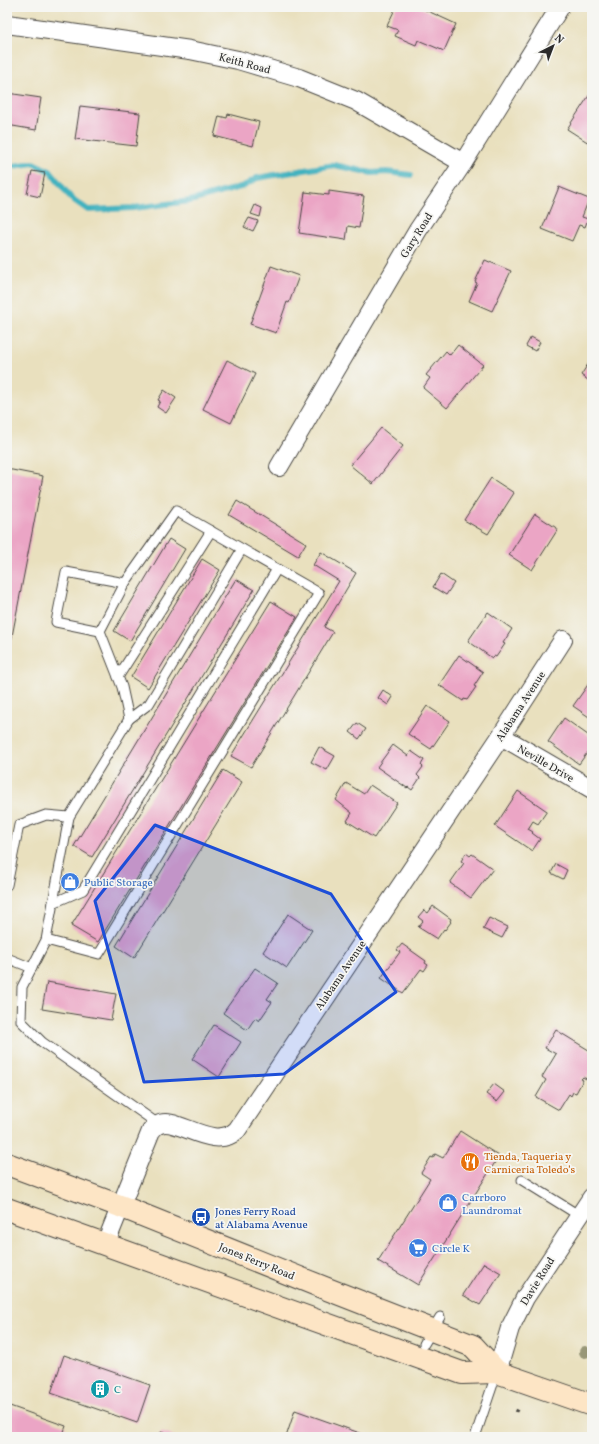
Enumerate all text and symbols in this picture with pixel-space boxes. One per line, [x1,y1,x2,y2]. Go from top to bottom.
north arrow [533,26,573,66]
text: N [551,31,567,48]
street label: Keith Road [217,50,272,79]
street label: Gary Road [397,210,437,261]
street label: Alabama Avenue [493,669,550,745]
street label: Neville Drive [514,742,576,787]
shop icon: Public Storage [59,871,81,893]
place label: Public Storage [84,876,153,891]
street label: Alabama Avenue [312,938,370,1014]
place label: Tienda, Taqueria y Carniceria Toledo’s [484,1150,576,1178]
restaurant icon: Tienda, Taqueria y Carniceria Toledo’s [459,1151,481,1173]
place label: Carrboro Laundromat [462,1191,522,1219]
shop icon: Carrboro Laundromat [437,1192,459,1214]
place label: Jones Ferry Road at Alabama Avenue [215,1205,308,1233]
bus stop icon: Jones Ferry Road at Alabama Avenue [190,1206,212,1228]
supermarket icon: Circle K [407,1237,429,1259]
street label: Jones Ferry Road [216,1240,297,1284]
place label: Circle K [432,1242,470,1257]
street label: Davie Road [517,1255,559,1309]
building icon: C [89,1378,111,1400]
place label: C [114,1383,121,1398]

